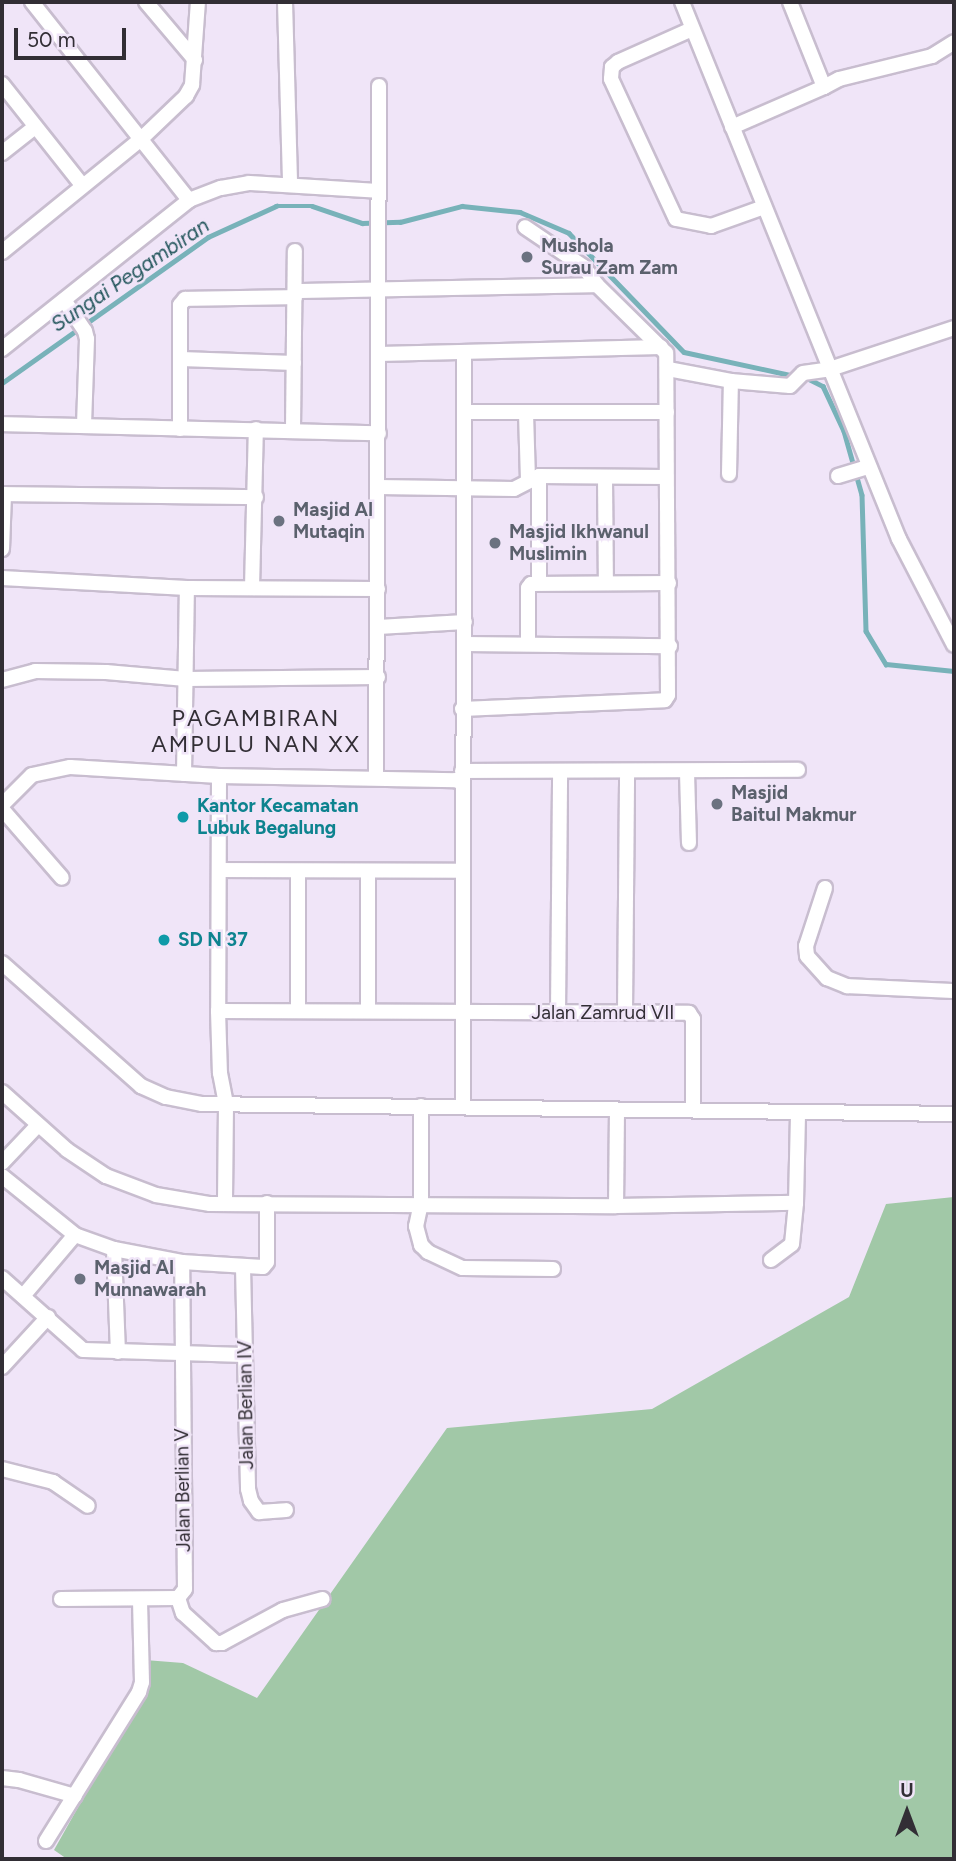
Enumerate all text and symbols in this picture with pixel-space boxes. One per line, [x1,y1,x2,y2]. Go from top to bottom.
scale bar [18,14,130,58]
text: 50 m [27,27,76,52]
water label: Sungai Pegambiran [46,213,214,337]
place label: Mushola Surau Zam Zam [541,235,678,279]
marker: Mushola Surau Zam Zam [519,249,535,265]
place label: Masjid Al Mutaqin [293,499,373,543]
marker: Masjid Al Mutaqin [271,513,287,529]
place label: Masjid Ikhwanul Muslimin [509,521,649,565]
marker: Masjid Ikhwanul Muslimin [487,535,503,551]
district label: PAGAMBIRAN AMPULU NAN XX [153,704,359,758]
place label: Masjid Baitul Makmur [731,782,857,826]
place label: Kantor Kecamatan Lubuk Begalung [197,795,358,839]
marker: Masjid Baitul Makmur [709,796,725,812]
marker: Kantor Kecamatan Lubuk Begalung [175,809,191,825]
place label: SD N 37 [178,929,248,951]
marker: SD N 37 [156,932,172,948]
street label: Jalan Zamrud VII [532,1002,674,1024]
place label: Masjid Al Munnawarah [94,1257,206,1301]
marker: Masjid Al Munnawarah [72,1271,88,1287]
street label: Jalan Berlian IV [233,1340,259,1470]
street label: Jalan Berlian V [171,1428,195,1552]
north arrow [872,1777,942,1847]
text: U [900,1779,914,1802]

